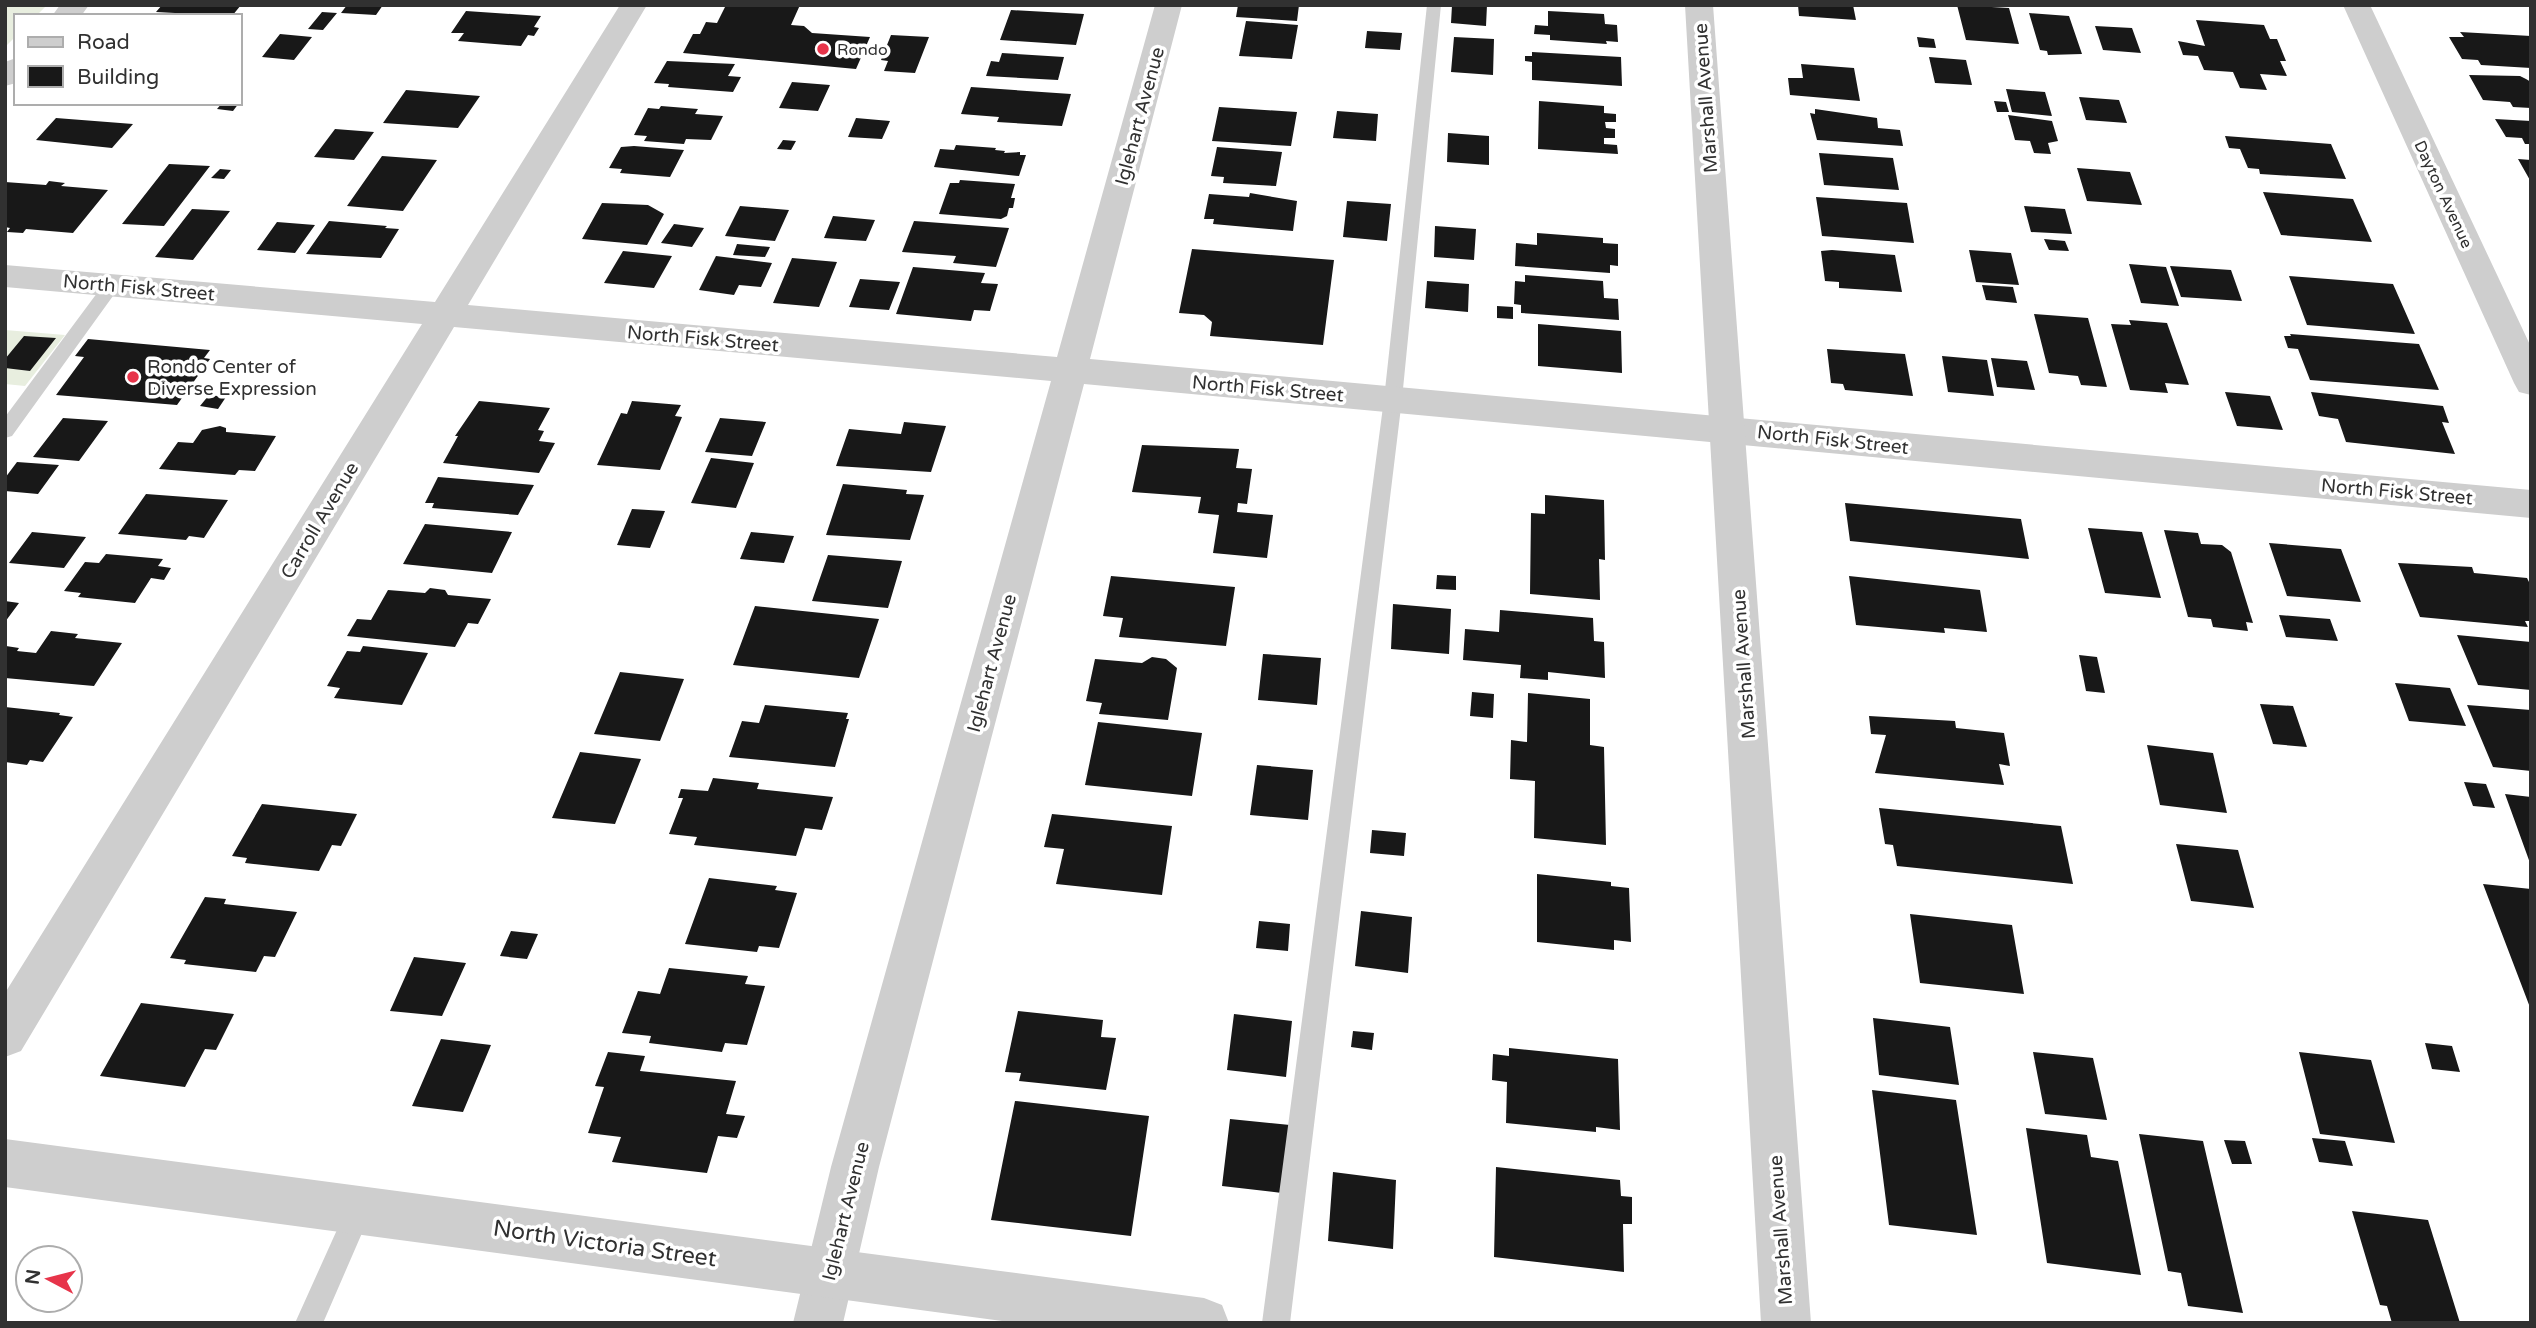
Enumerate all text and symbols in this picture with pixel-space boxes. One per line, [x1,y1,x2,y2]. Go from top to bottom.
legend [14,14,242,105]
street label: Marshall Avenue [1690,22,1722,174]
text: Road [77,30,130,55]
place label: Rondo [837,40,888,60]
marker: Rondo [815,41,831,57]
street label: Iglehart Avenue [1111,45,1169,188]
text: Building [77,65,159,90]
street label: Dayton Avenue [2409,137,2477,251]
street label: North Fisk Street [62,270,216,306]
street label: North Fisk Street [626,321,780,357]
place label: Rondo Center of Diverse Expression [147,356,317,400]
marker: Rondo Center of Diverse Expression [125,369,141,385]
street label: North Fisk Street [1191,371,1345,407]
street label: North Fisk Street [1756,421,1910,459]
street label: Carroll Avenue [276,458,363,583]
street label: North Fisk Street [2320,474,2474,510]
street label: Marshall Avenue [1728,588,1760,740]
street label: Iglehart Avenue [963,592,1021,735]
street label: Iglehart Avenue [818,1140,874,1283]
street label: Marshall Avenue [1765,1154,1797,1306]
street label: North Victoria Street [491,1214,719,1274]
north arrow [14,1244,84,1314]
text: N [21,1268,45,1286]

